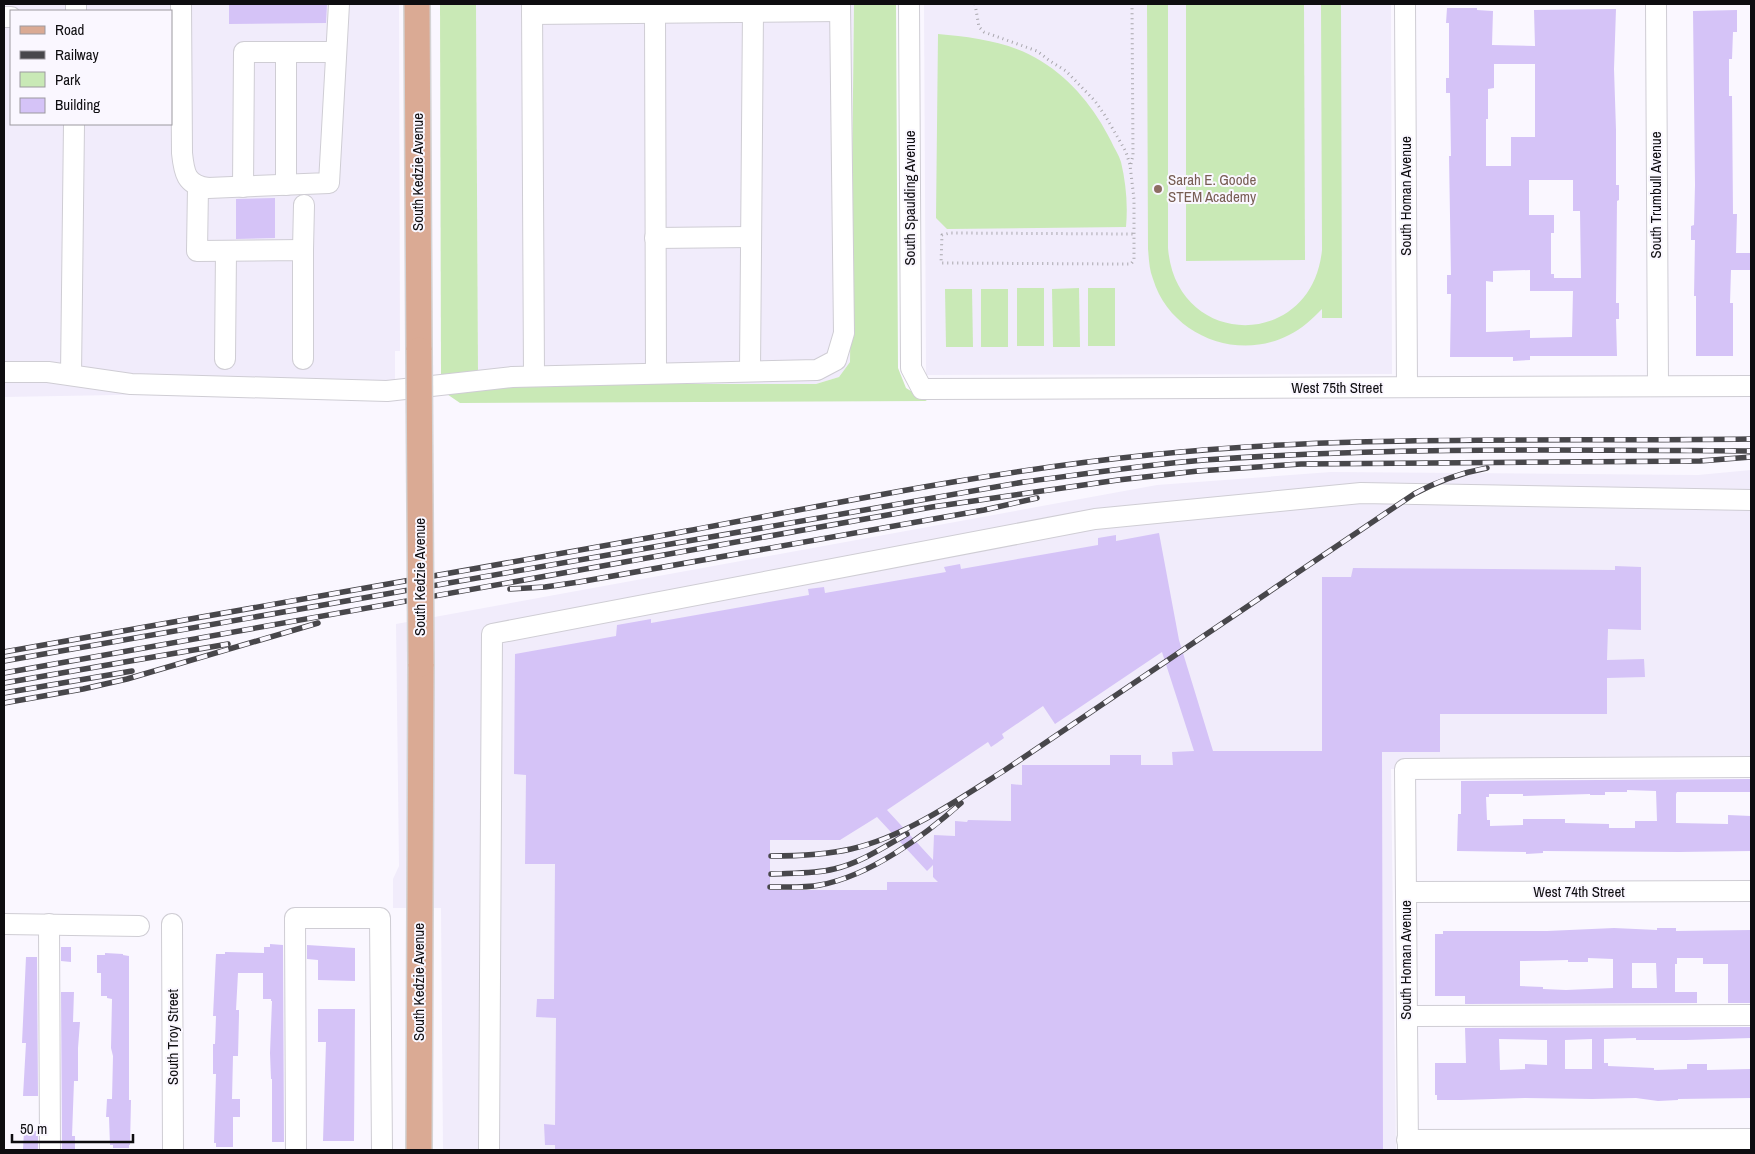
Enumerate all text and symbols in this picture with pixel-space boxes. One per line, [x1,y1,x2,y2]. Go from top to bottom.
legend [10,10,172,125]
text: Road [55,19,84,40]
text: Railway [55,44,100,65]
text: Park [55,69,81,90]
text: Building [55,94,100,115]
street label: South Kedzie Avenue [407,113,428,231]
street label: South Spaulding Avenue [899,130,920,266]
street label: South Trumbull Avenue [1645,131,1666,259]
street label: South Homan Avenue [1395,136,1416,256]
place label: Sarah E. Goode STEM Academy [1168,169,1257,207]
marker: Sarah E. Goode STEM Academy [1152,183,1164,195]
street label: West 75th Street [1291,377,1383,398]
street label: South Kedzie Avenue [409,518,430,636]
street label: West 74th Street [1533,881,1625,902]
street label: South Homan Avenue [1395,900,1416,1020]
street label: South Kedzie Avenue [408,923,429,1041]
street label: South Troy Street [162,989,183,1085]
scale bar [12,1112,134,1144]
text: 50 m [20,1118,47,1139]

